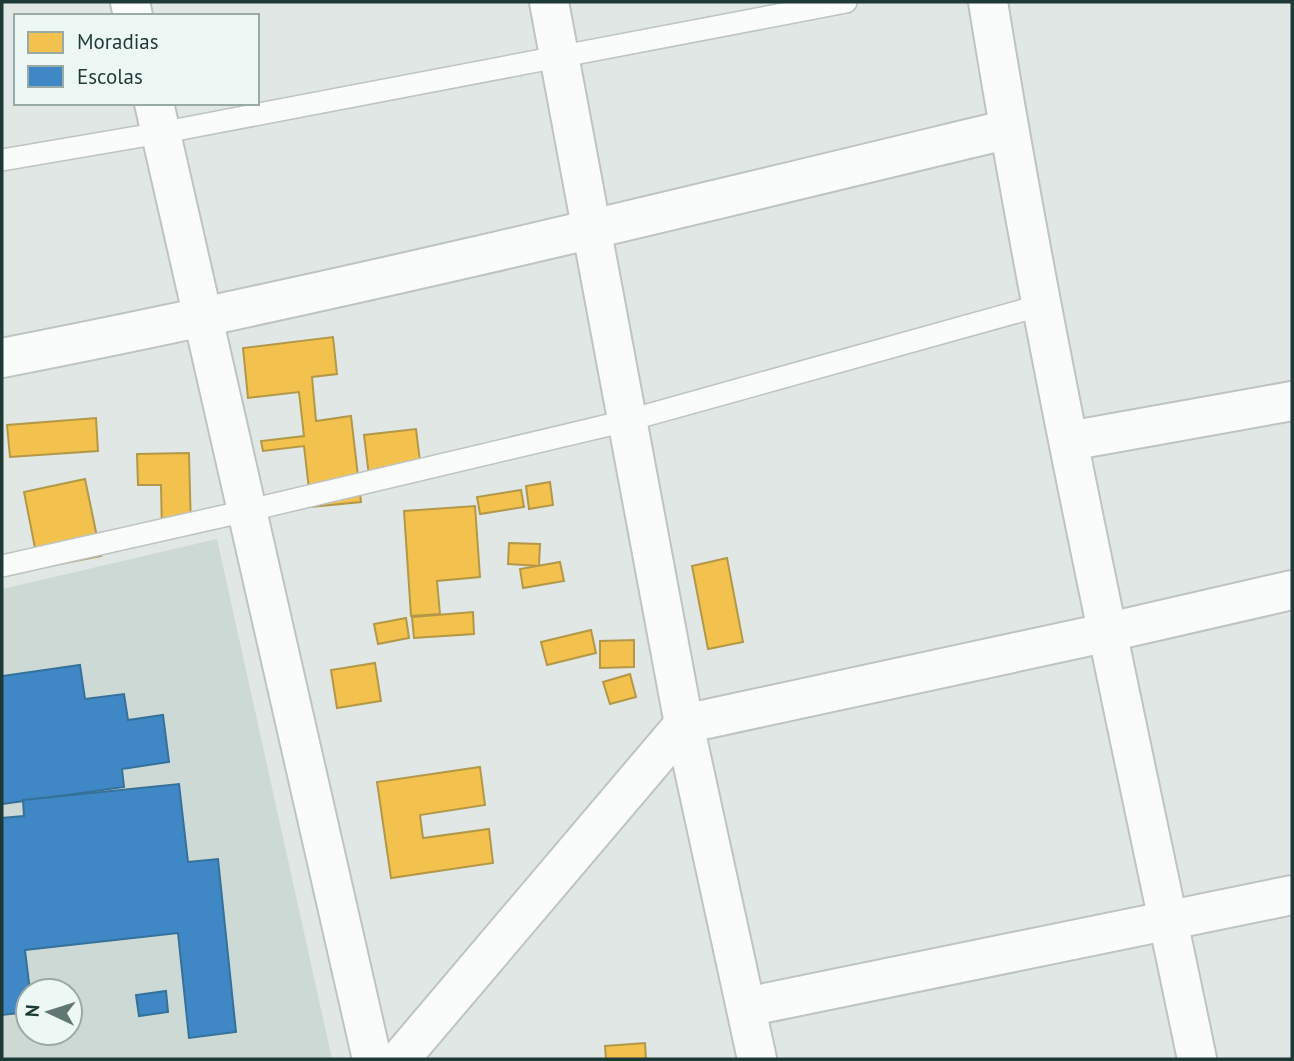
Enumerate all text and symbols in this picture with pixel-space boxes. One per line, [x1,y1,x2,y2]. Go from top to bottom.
legend [14,14,259,105]
text: Moradias [77,28,159,55]
text: Escolas [77,63,143,90]
north arrow [14,977,84,1047]
text: N [20,1004,44,1018]

